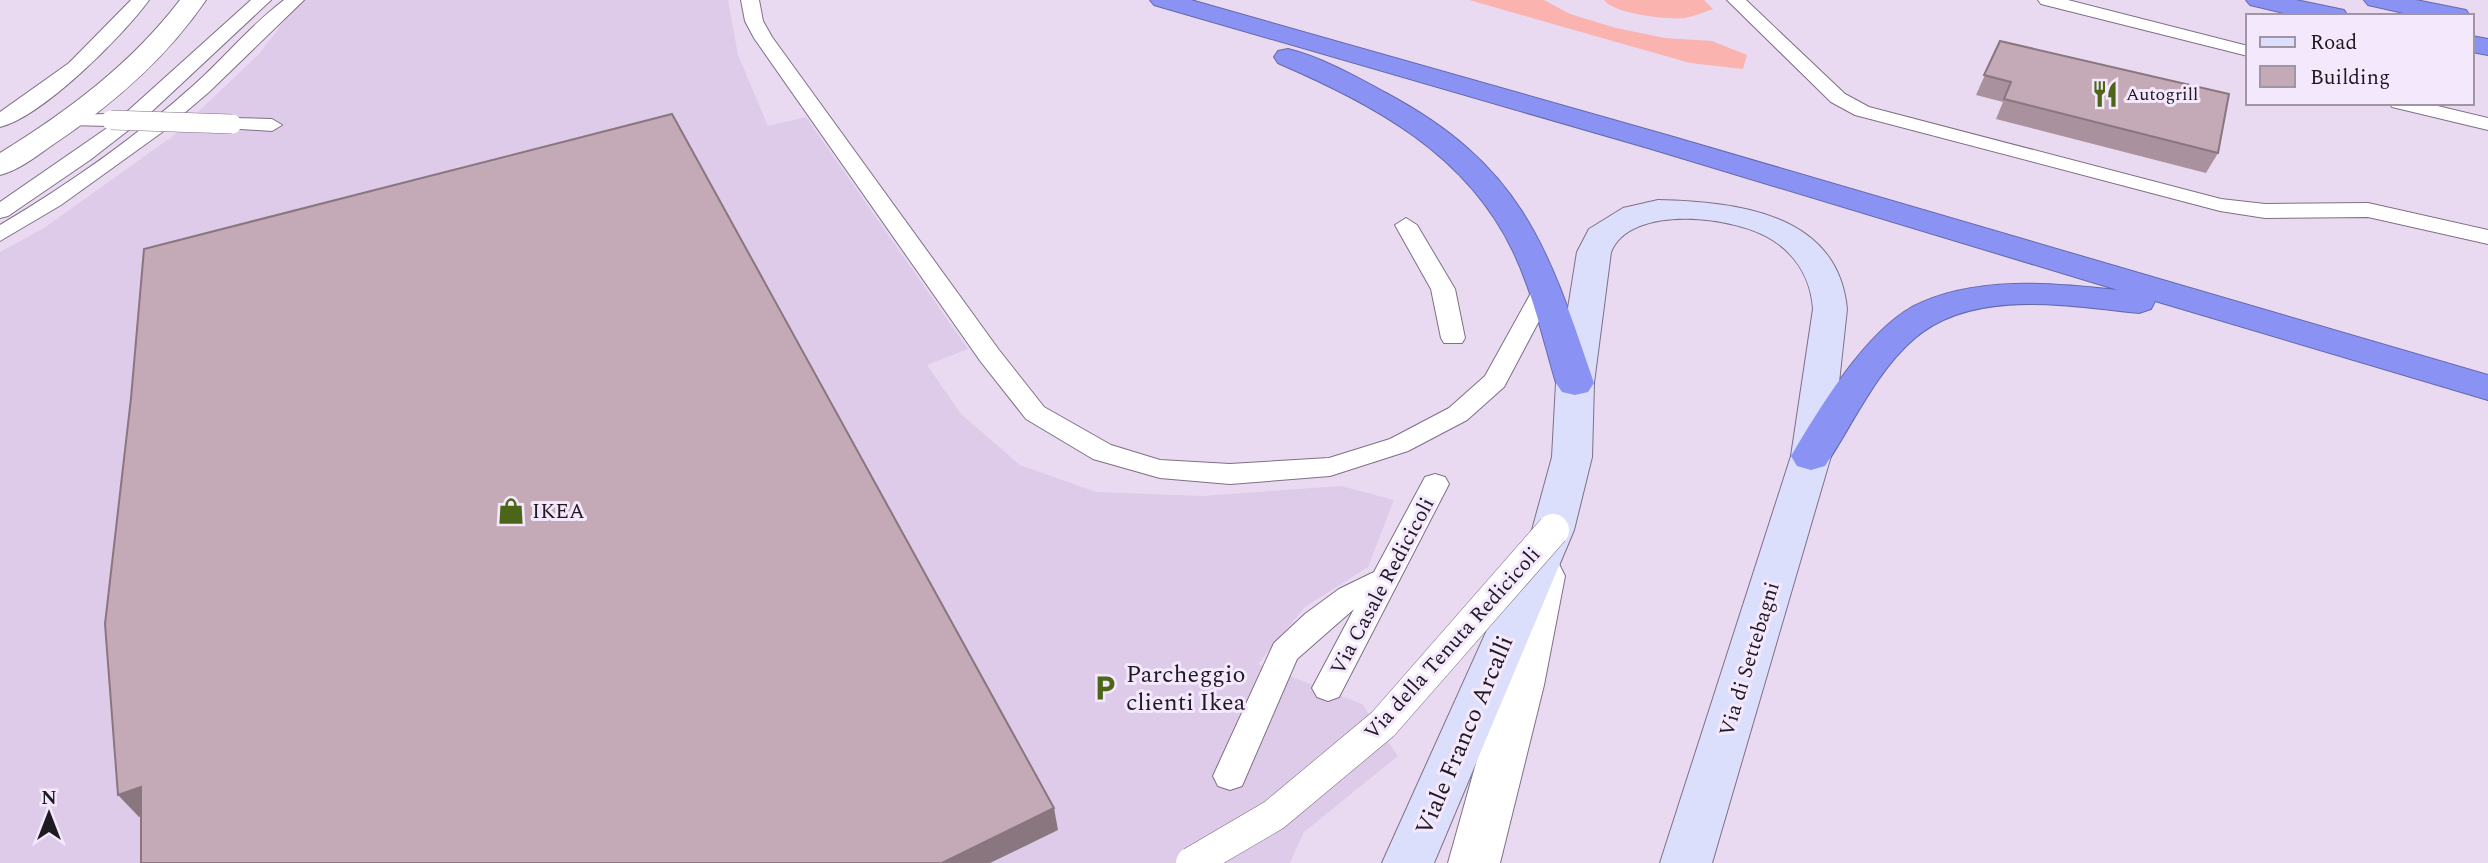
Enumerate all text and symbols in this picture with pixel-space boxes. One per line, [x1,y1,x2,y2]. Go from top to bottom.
legend [2246,14,2474,105]
text: Road [2310,27,2357,59]
text: Building [2310,62,2390,94]
restaurant icon: Autogrill [2090,79,2120,109]
place label: Autogrill [2126,81,2198,108]
street label: Via Casale Redicicoli [1322,492,1443,681]
shop icon: IKEA [496,496,526,526]
place label: IKEA [532,496,585,528]
street label: Via della Tenuta Redicicoli [1357,540,1549,748]
street label: Via di Settebagni [1711,578,1789,740]
street label: Viale Franco Arcalli [1407,630,1523,841]
place label: Parcheggio clienti Ikea [1126,657,1246,721]
parking icon: Parcheggio clienti Ikea [1090,673,1120,703]
north arrow [14,779,84,849]
text: N [41,784,57,813]

